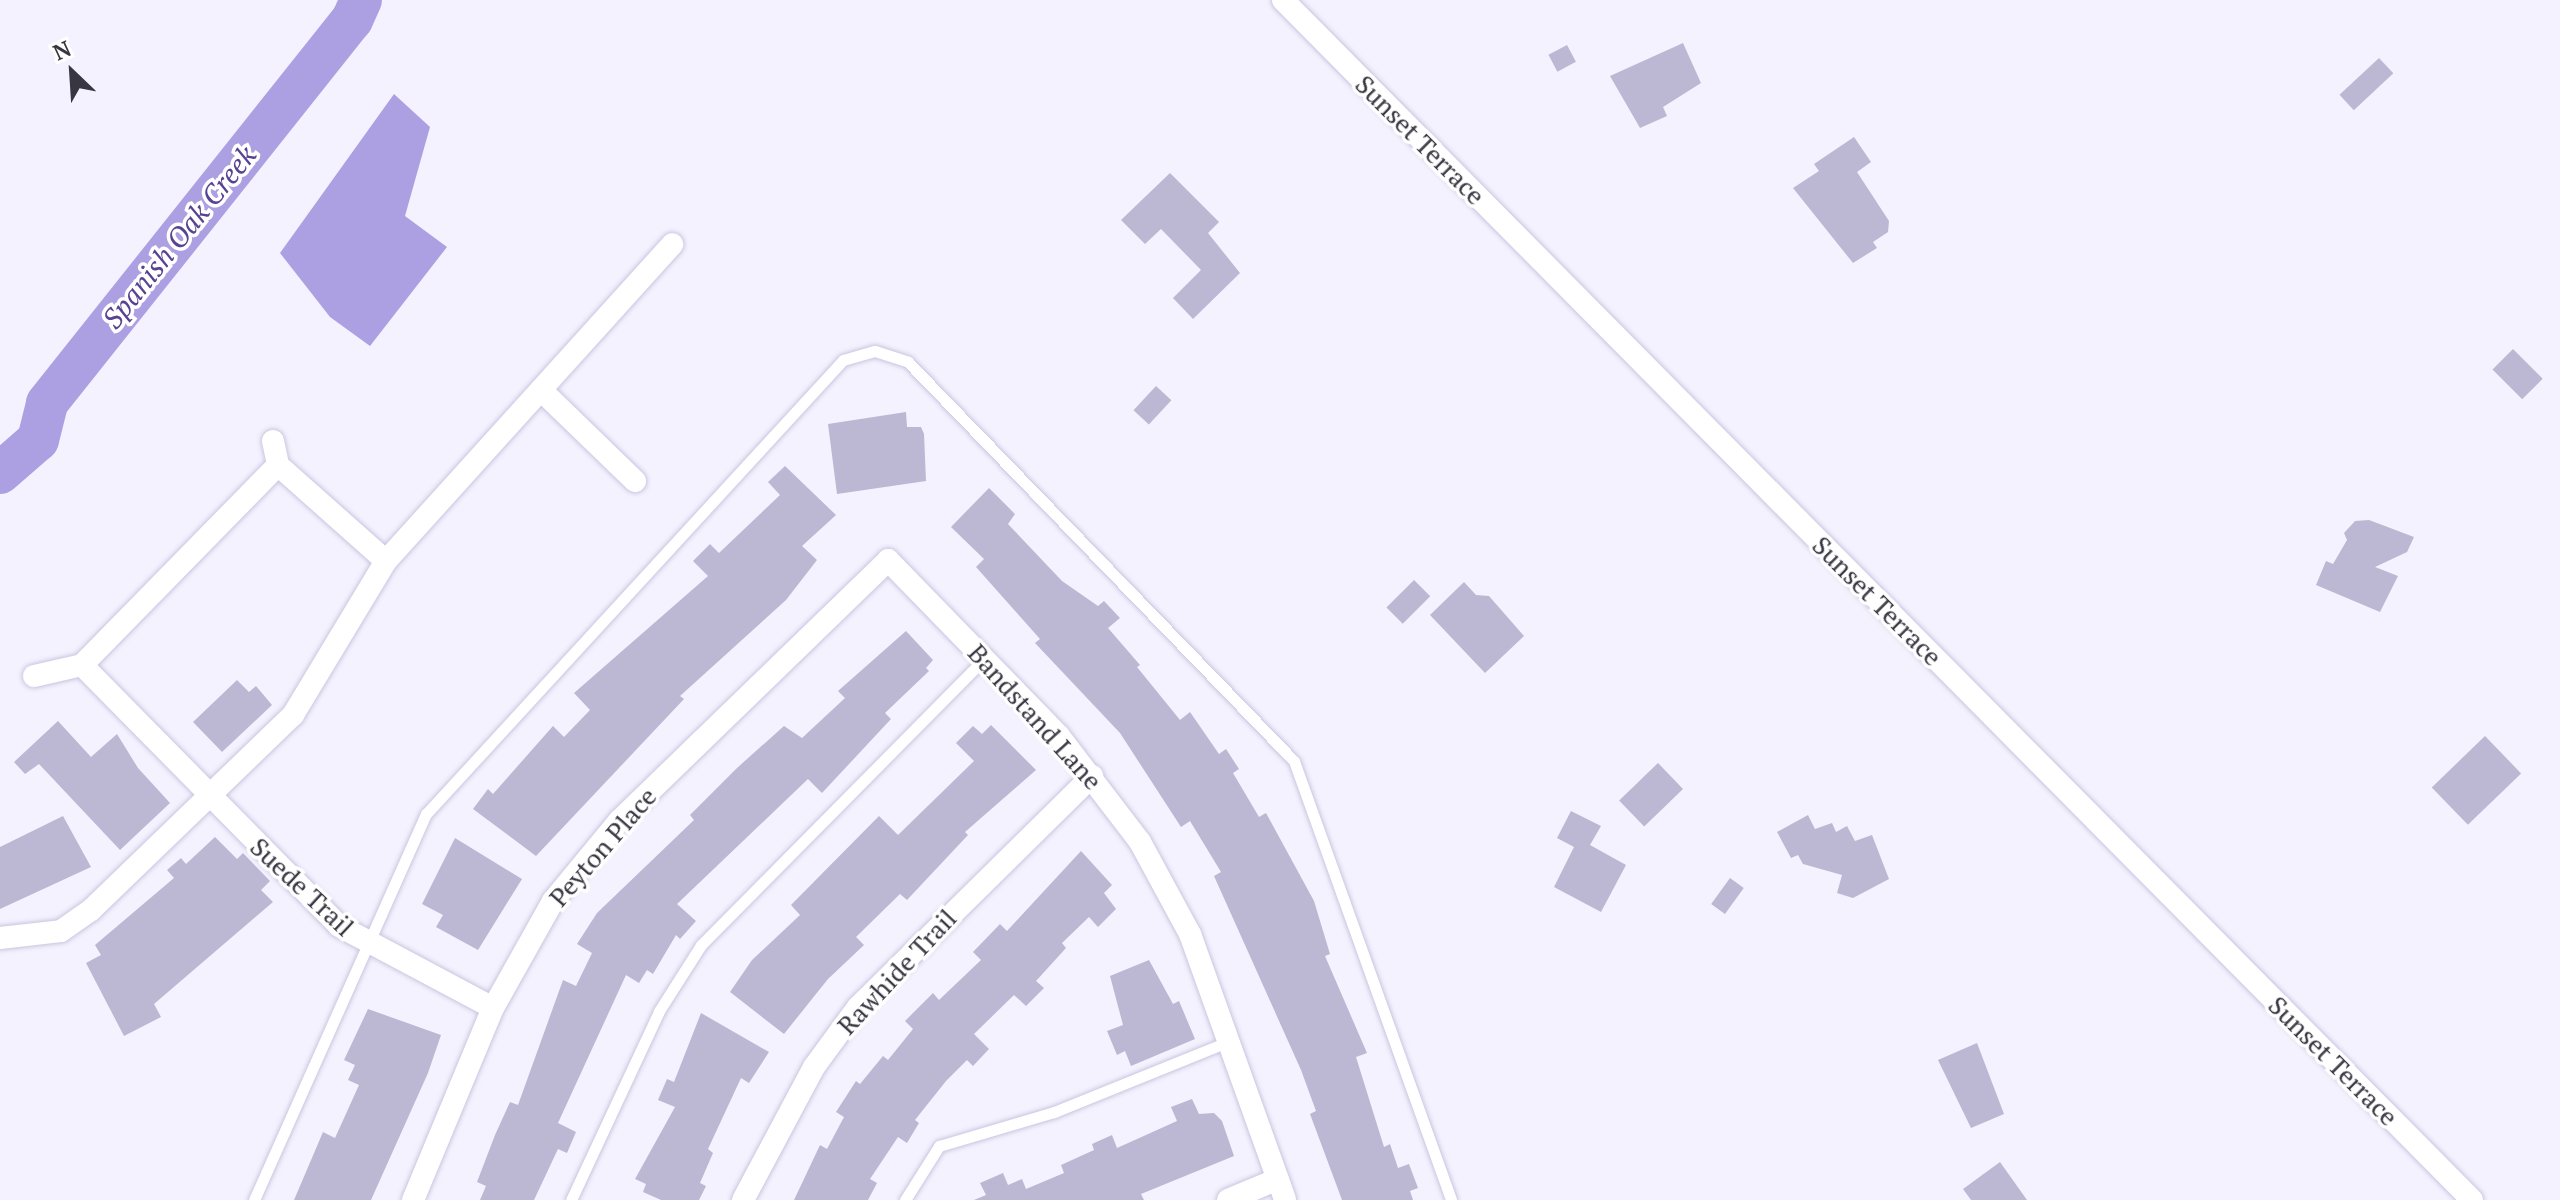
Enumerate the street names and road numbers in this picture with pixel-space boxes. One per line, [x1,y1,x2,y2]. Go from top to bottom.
street label: Sunset Terrace [1349,69,1491,211]
street label: Sunset Terrace [1806,530,1948,672]
street label: Bandstand Lane [961,638,1109,796]
street label: Peyton Place [543,781,663,913]
street label: Suede Trail [244,831,360,943]
street label: Rawhide Trail [831,903,963,1041]
street label: Sunset Terrace [2262,990,2404,1132]

